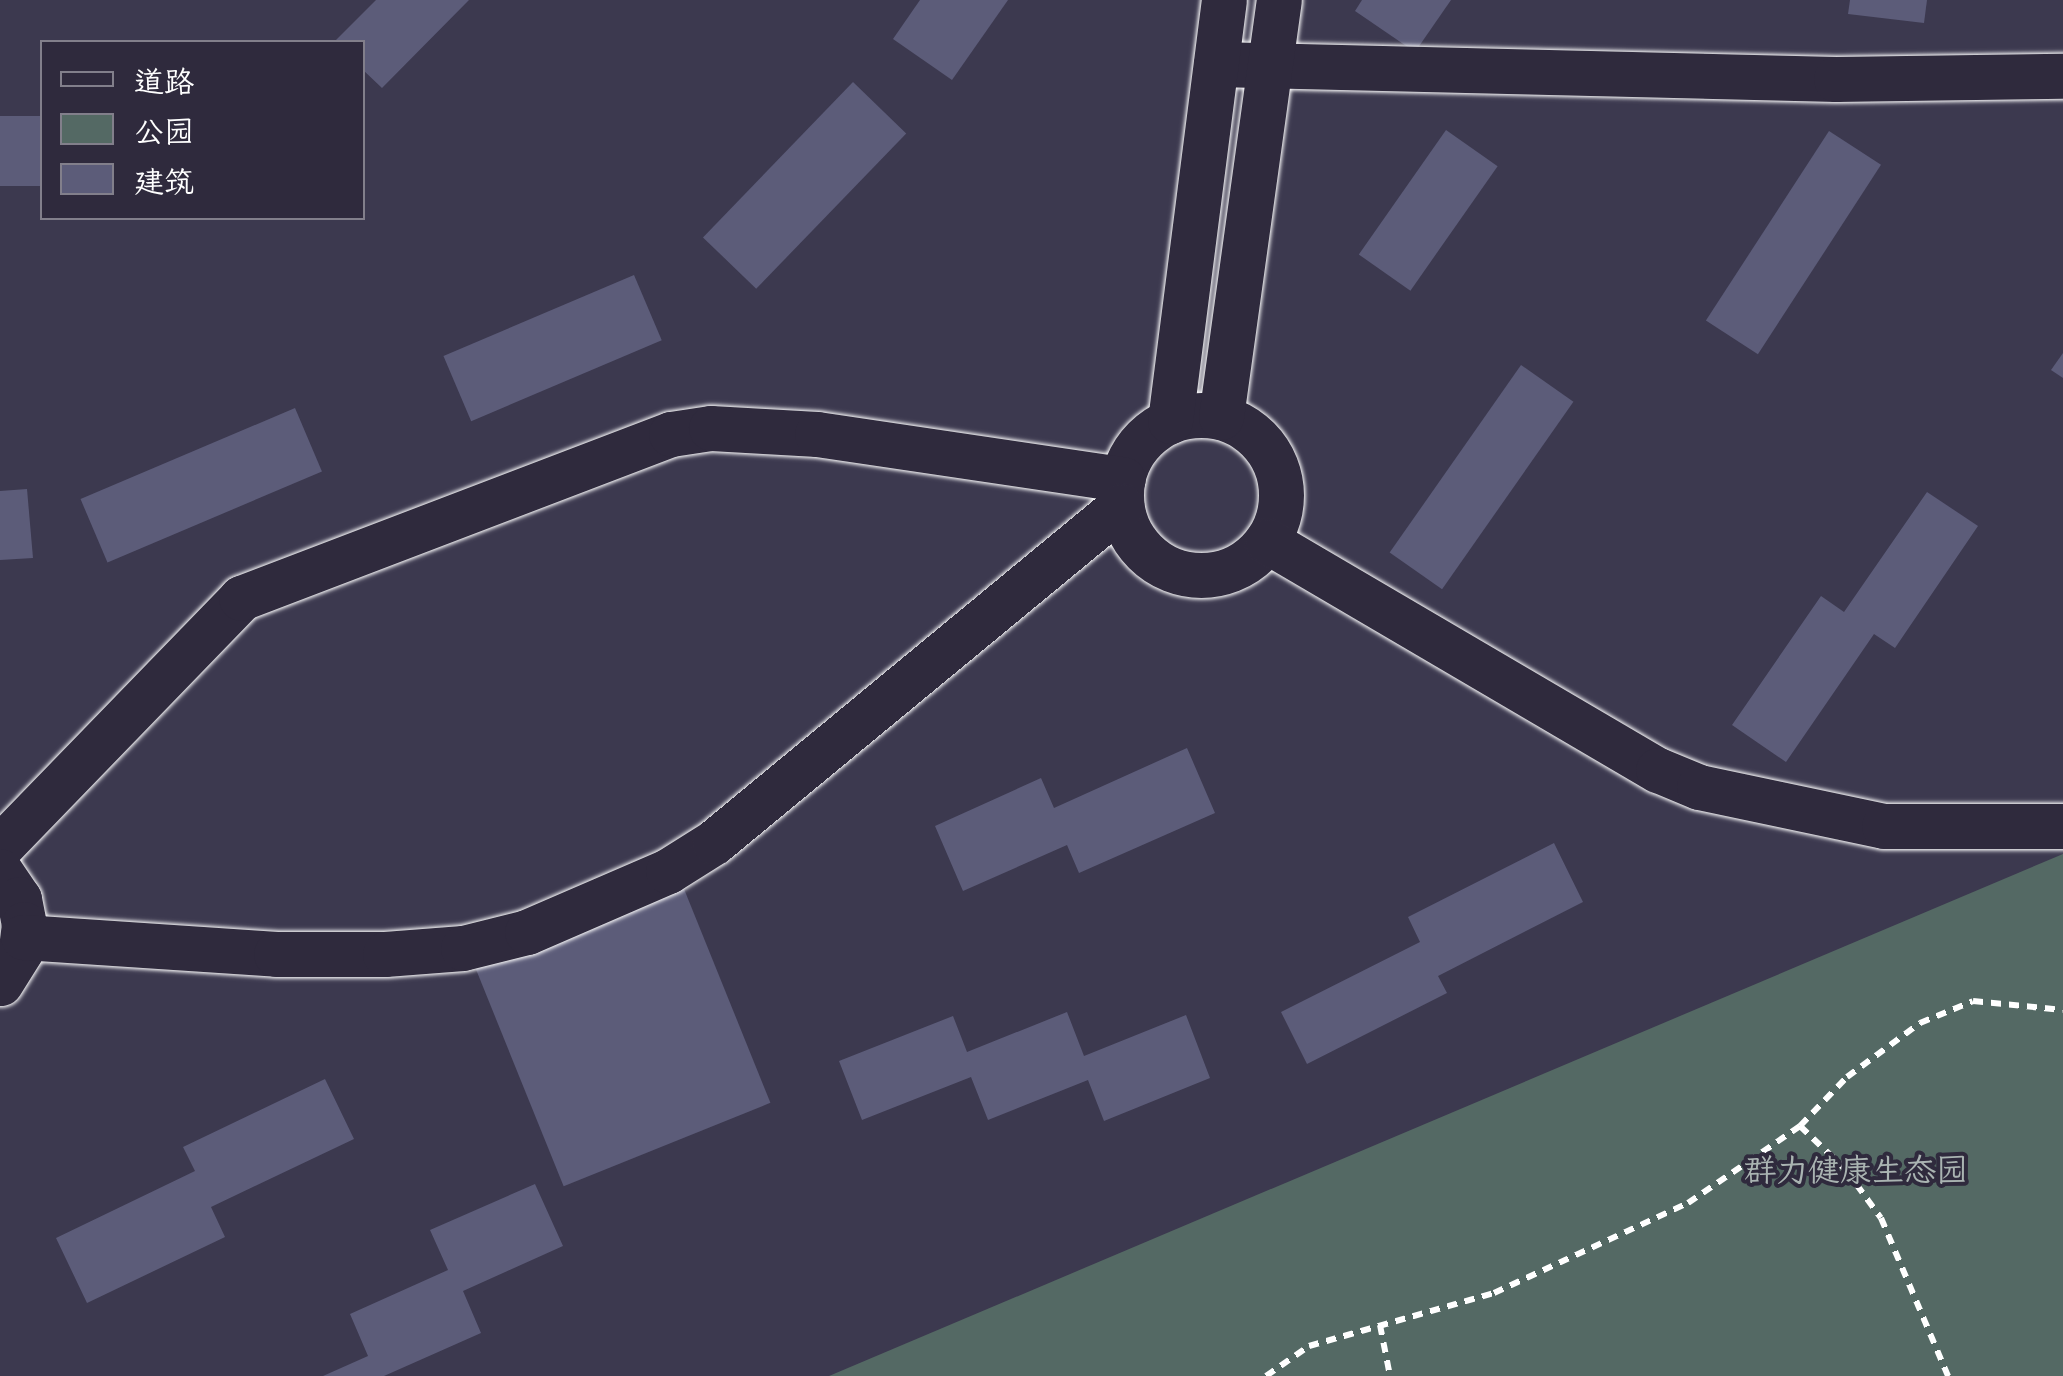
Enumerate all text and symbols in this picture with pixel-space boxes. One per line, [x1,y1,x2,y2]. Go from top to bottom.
legend [40,40,365,220]
text: 道路 [134,57,194,102]
text: 公园 [134,107,194,152]
text: 建筑 [134,157,194,202]
park label: 群力健康生态园 [1744,1149,1968,1187]

